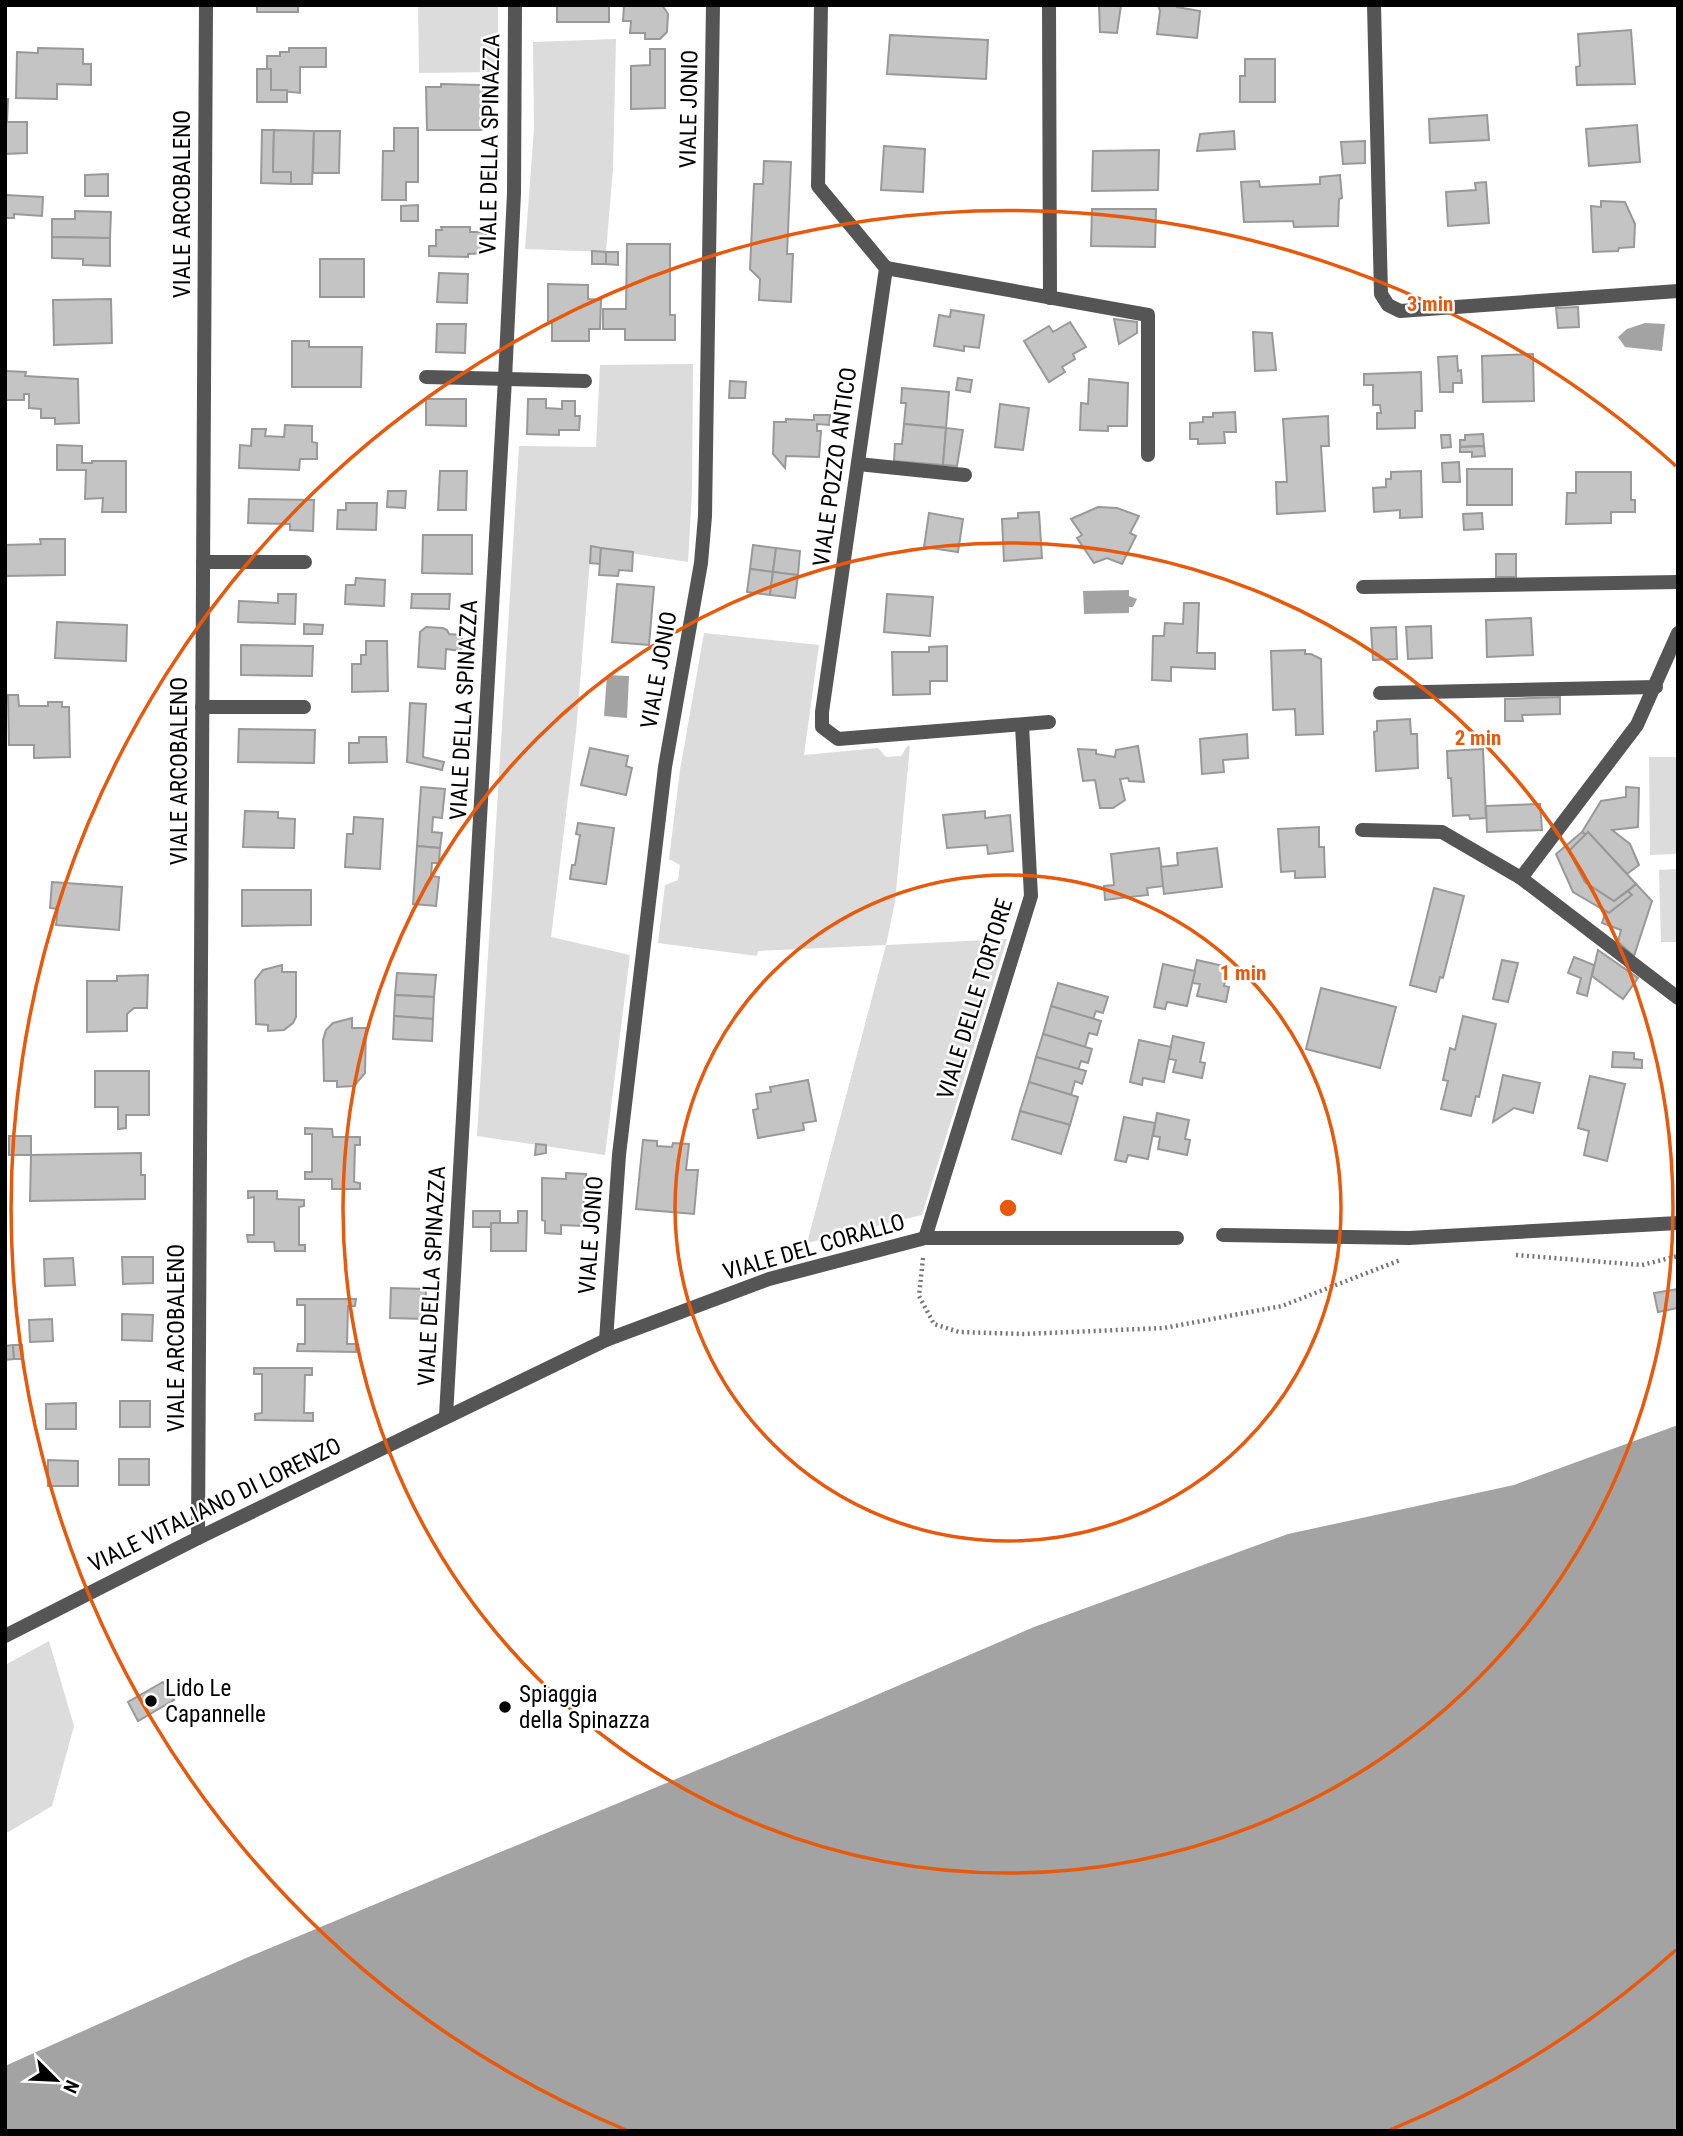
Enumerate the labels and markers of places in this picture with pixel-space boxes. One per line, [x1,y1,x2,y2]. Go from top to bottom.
centre of rings [996,1196,1020,1220]
place label: Lido Le Capannelle [165,1675,266,1728]
place label: Spiaggia della Spinazza [519,1681,650,1734]
marker: Lido Le Capannelle [143,1693,159,1709]
marker: Spiaggia della Spinazza [497,1699,513,1715]

